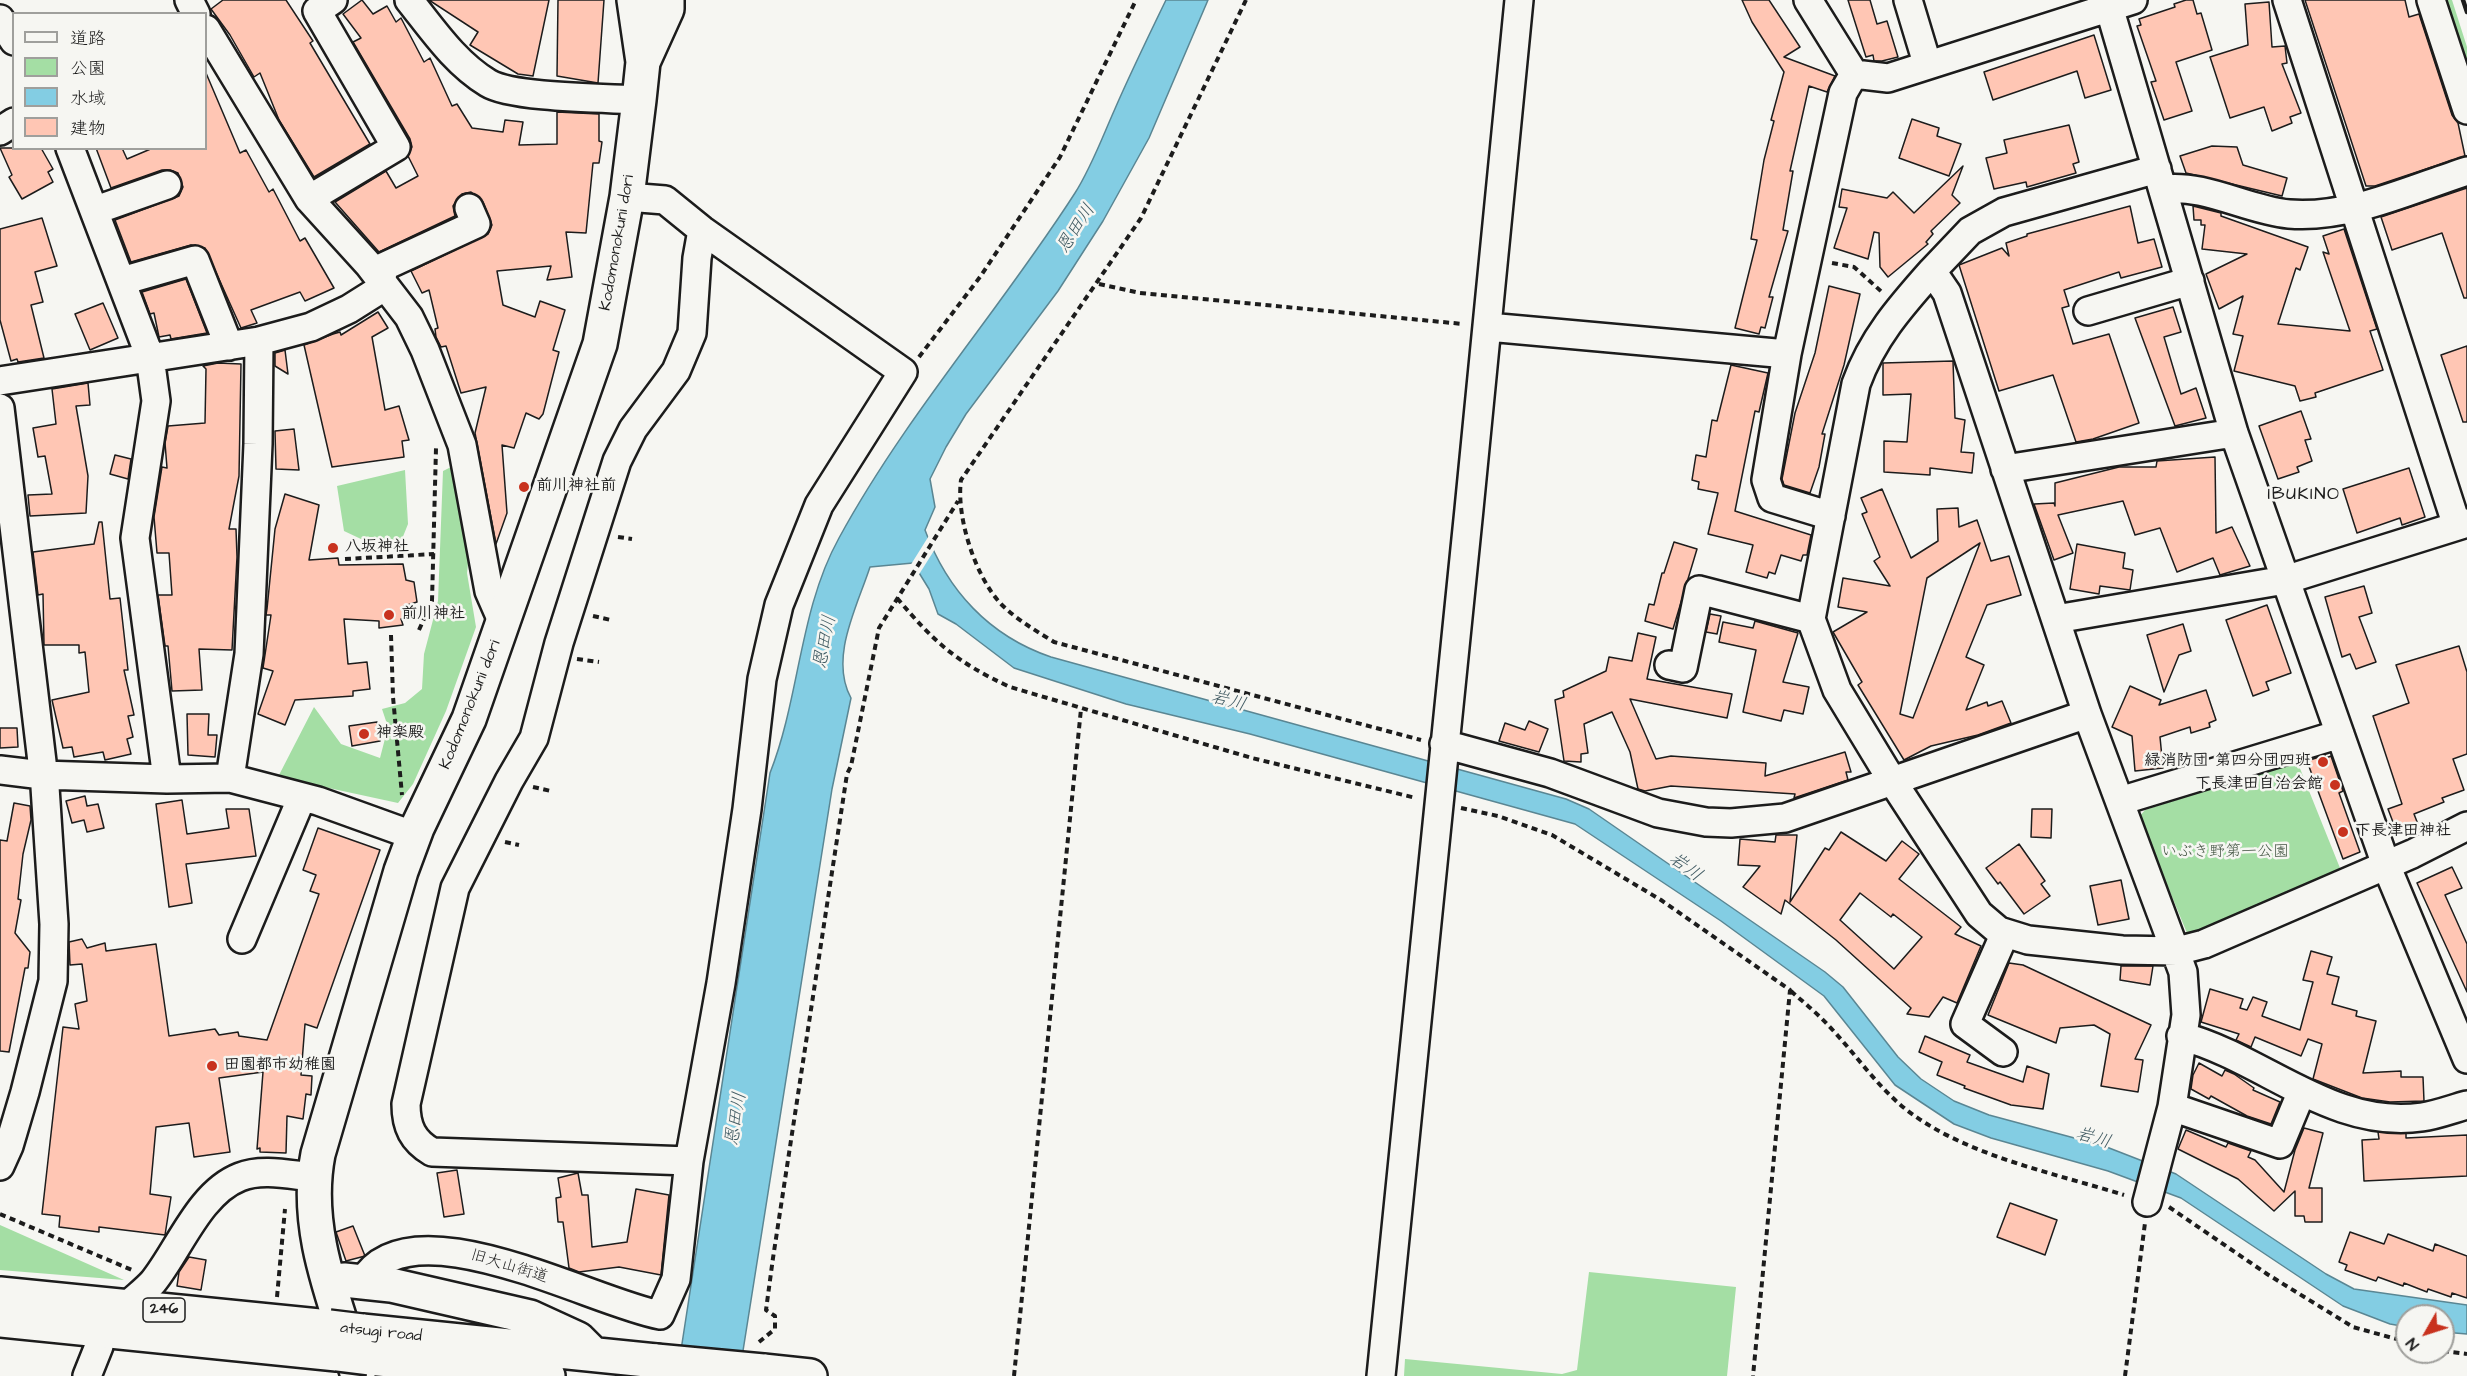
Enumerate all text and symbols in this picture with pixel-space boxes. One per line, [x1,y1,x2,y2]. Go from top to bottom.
legend [12,12,207,150]
text: 道路 [70,26,106,51]
text: 公園 [70,56,106,81]
text: 水域 [70,86,106,111]
text: 建物 [70,116,106,141]
street label: Kodomonokuni dori [597,174,639,312]
water label: 恩田川 [1053,200,1101,258]
place label: 前川神社前 [536,477,616,497]
marker: 前川神社前 [517,480,531,494]
district label: IBUKINO [2267,484,2341,506]
place label: 八坂神社 [345,538,409,558]
marker: 八坂神社 [326,541,340,555]
place label: 前川神社 [401,605,465,625]
marker: 前川神社 [382,608,396,622]
water label: 恩田川 [810,613,842,671]
street label: Kodomonokuni dori [436,638,506,772]
water label: 岩川 [1208,687,1248,717]
place label: 神楽殿 [376,724,424,744]
marker: 神楽殿 [357,727,371,741]
place label: 緑消防団 第四分団四班 [2145,752,2311,772]
marker: 緑消防団 第四分団四班 [2316,755,2330,769]
place label: 下長津田自治会館 [2195,775,2323,795]
marker: 下長津田自治会館 [2328,778,2342,792]
place label: 下長津田神社 [2355,822,2451,842]
marker: 下長津田神社 [2336,825,2350,839]
park label: いぶき野第一公園 [2161,843,2289,863]
water label: 岩川 [1664,849,1706,887]
place label: 田園都市幼稚園 [224,1056,336,1076]
marker: 田園都市幼稚園 [205,1059,219,1073]
water label: 恩田川 [722,1091,752,1147]
water label: 岩川 [2073,1124,2113,1154]
street label: 旧大山街道 [468,1246,550,1288]
road number: 246 [143,1298,185,1322]
north arrow [2395,1304,2455,1364]
street label: atsugi road [339,1319,423,1347]
text: N [2401,1333,2424,1355]

